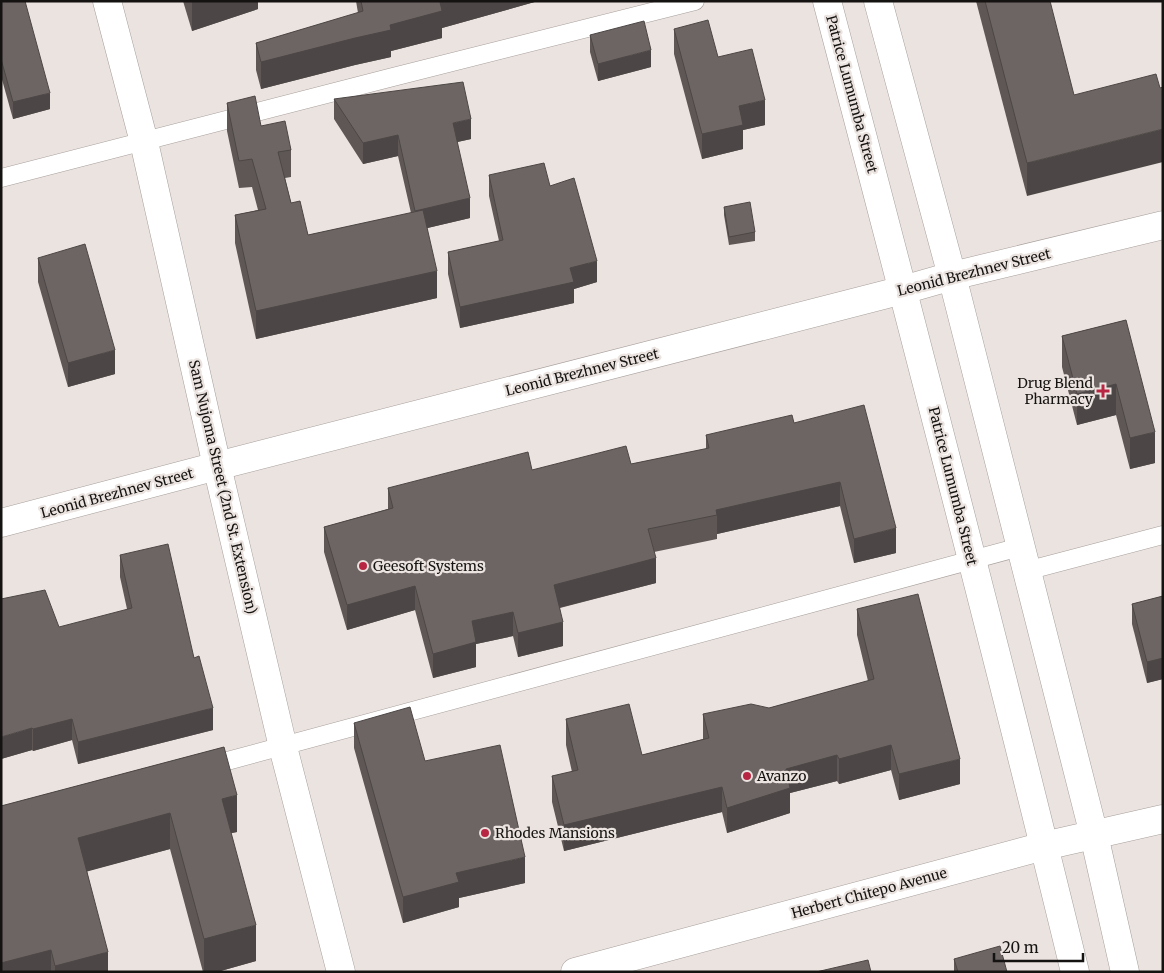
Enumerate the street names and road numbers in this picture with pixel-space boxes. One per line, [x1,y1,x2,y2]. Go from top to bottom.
street label: Patrice Lumumba Street [822,13,882,175]
street label: Leonid Brezhnev Street [895,244,1053,300]
street label: Leonid Brezhnev Street [503,344,661,400]
street label: Sam Nujoma Street (2nd St. Extension) [185,358,261,616]
street label: Patrice Lumumba Street [925,405,982,568]
street label: Leonid Brezhnev Street [39,464,196,522]
street label: Herbert Chitepo Avenue [789,864,949,922]

